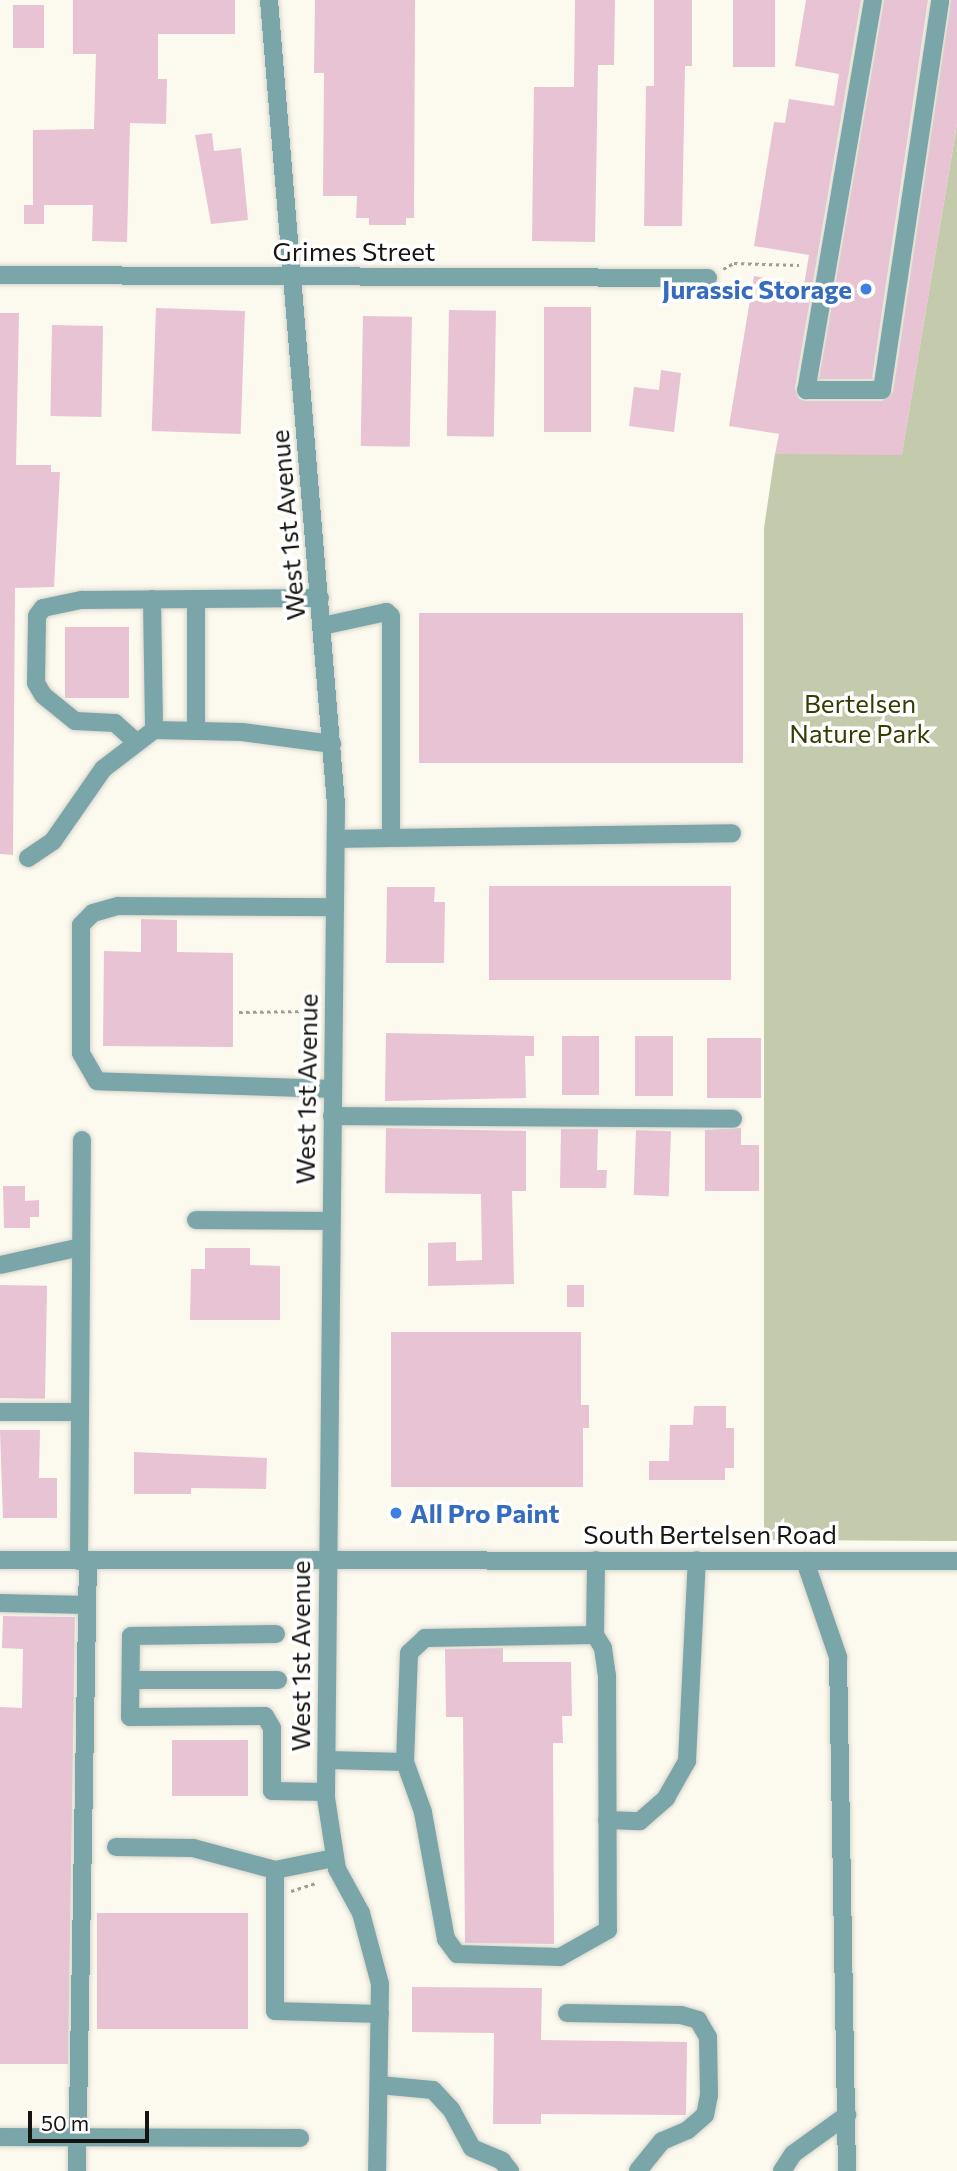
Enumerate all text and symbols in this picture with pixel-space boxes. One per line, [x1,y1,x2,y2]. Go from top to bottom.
street label: Grimes Street [273,235,435,267]
place label: Jurassic Storage [662,273,852,305]
marker: Jurassic Storage [858,281,874,297]
street label: West 1st Avenue [263,429,311,621]
park label: Bertelsen Nature Park [789,687,931,748]
street label: West 1st Avenue [289,993,323,1185]
place label: All Pro Paint [410,1497,559,1529]
marker: All Pro Paint [388,1505,404,1521]
street label: South Bertelsen Road [583,1518,837,1550]
street label: West 1st Avenue [284,1561,316,1751]
scale bar [32,2098,152,2142]
text: 50 m [41,2110,89,2135]

